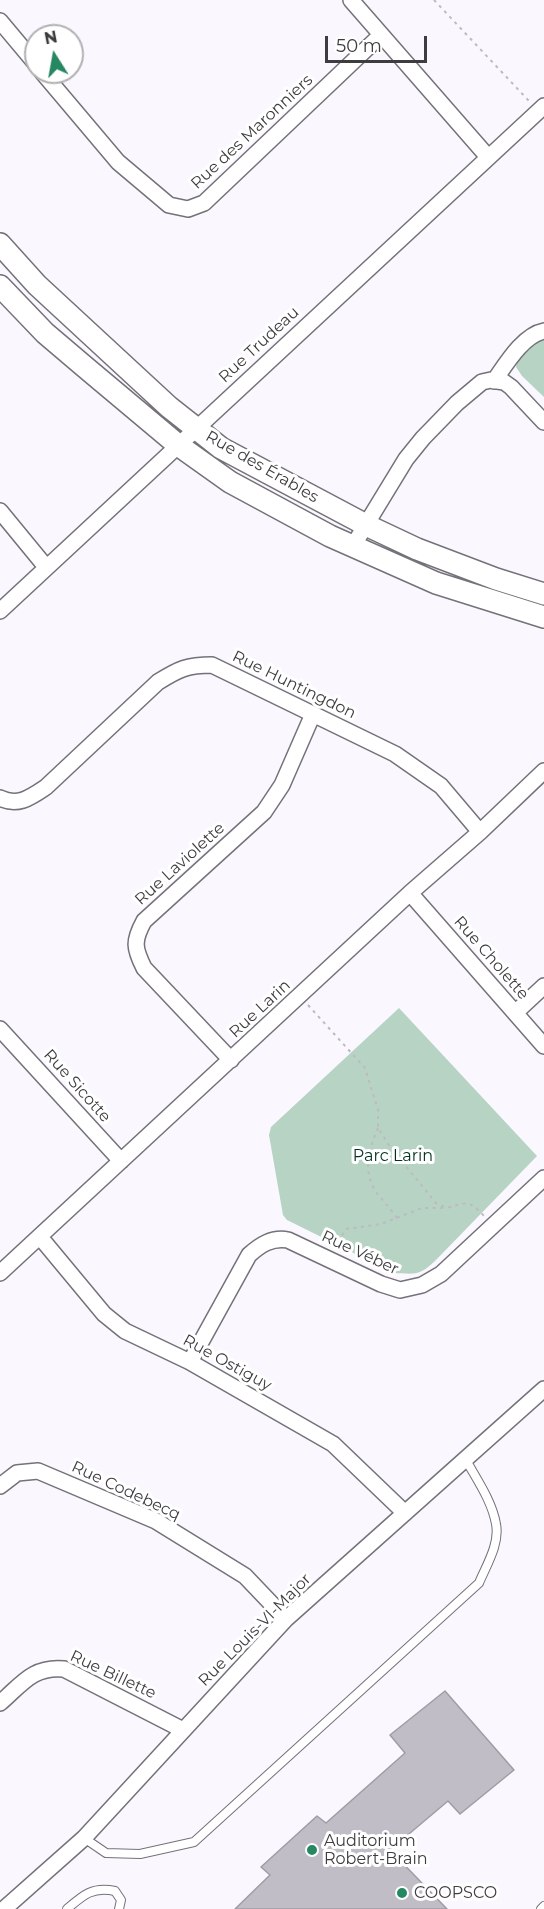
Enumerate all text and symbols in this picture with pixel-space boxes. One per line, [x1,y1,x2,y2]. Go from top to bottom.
north arrow [24,24,84,84]
scale bar [328,24,430,62]
text: N [43,27,59,48]
text: 50 m [336,35,382,57]
street label: Rue des Maronniers [187,71,317,193]
street label: Rue Trudeau [215,303,303,387]
street label: Rue des Érables [202,427,322,507]
street label: Rue Huntingdon [229,647,359,723]
street label: Rue Laviolette [131,819,229,909]
street label: Rue Cholette [449,912,533,1004]
street label: Rue Larin [225,976,295,1042]
street label: Rue Sicotte [39,1046,115,1126]
park label: Parc Larin [353,1146,433,1166]
street label: Rue Véber [318,1227,402,1279]
street label: Rue Ostiguy [179,1331,275,1395]
street label: Rue Codebecq [69,1457,183,1525]
street label: Rue Louis-VI-Major [195,1570,315,1690]
street label: Rue Billette [67,1647,159,1703]
place label: Auditorium Robert-Brain [324,1831,428,1869]
marker: Auditorium Robert-Brain [305,1843,319,1857]
place label: COOPSCO [414,1883,497,1903]
marker: COOPSCO [395,1886,409,1900]

